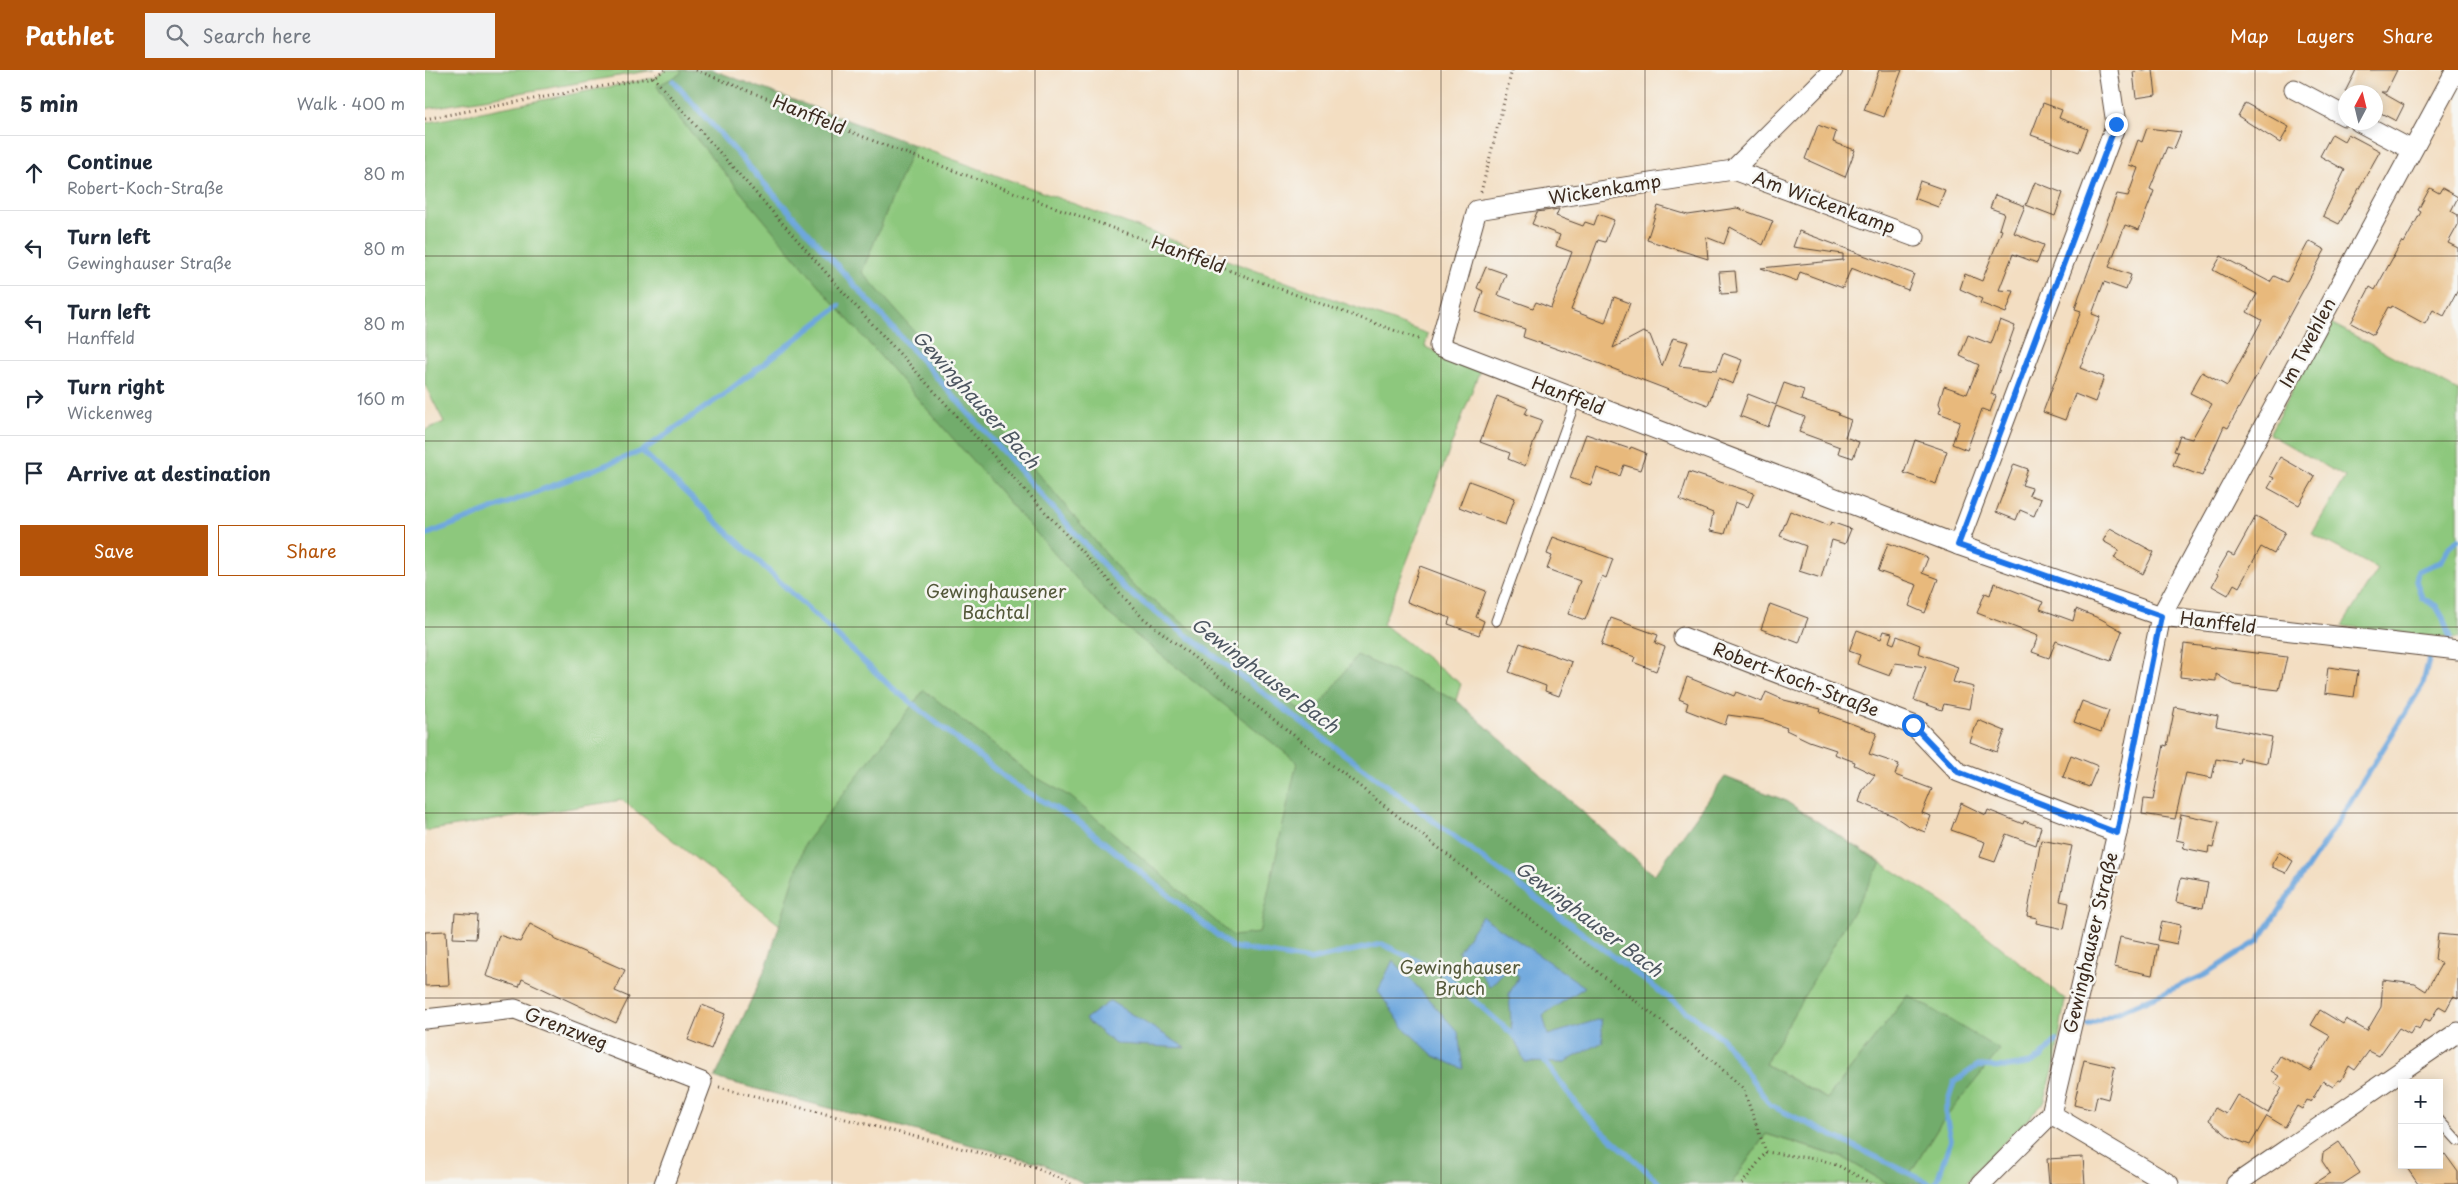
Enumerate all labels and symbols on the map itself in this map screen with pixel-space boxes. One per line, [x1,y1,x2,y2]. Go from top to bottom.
north arrow [2338,85,2383,130]
street label: Hanffeld [769,87,850,140]
route end [2105,113,2128,136]
street label: Am Wickenkamp [1749,163,1900,240]
street label: Wickenkamp [1547,166,1663,211]
street label: Hanffeld [1148,228,1229,279]
street label: Im Twehlen [2272,292,2342,392]
water label: Gewinghauser Bach [907,323,1047,475]
street label: Hanffeld [1528,368,1609,421]
park label: Gewinghausener Bachtal [926,577,1067,625]
street label: Hanffeld [2179,603,2258,640]
water label: Gewinghauser Bach [1186,609,1346,740]
street label: Robert-Koch-Straße [1710,634,1884,723]
route start [1902,714,1925,737]
street label: Gewinghauser Straße [2056,849,2124,1036]
water label: Gewinghauser Bach [1510,853,1670,984]
park label: Gewinghauser Bruch [1400,953,1521,1001]
street label: Grenzweg [521,999,612,1056]

